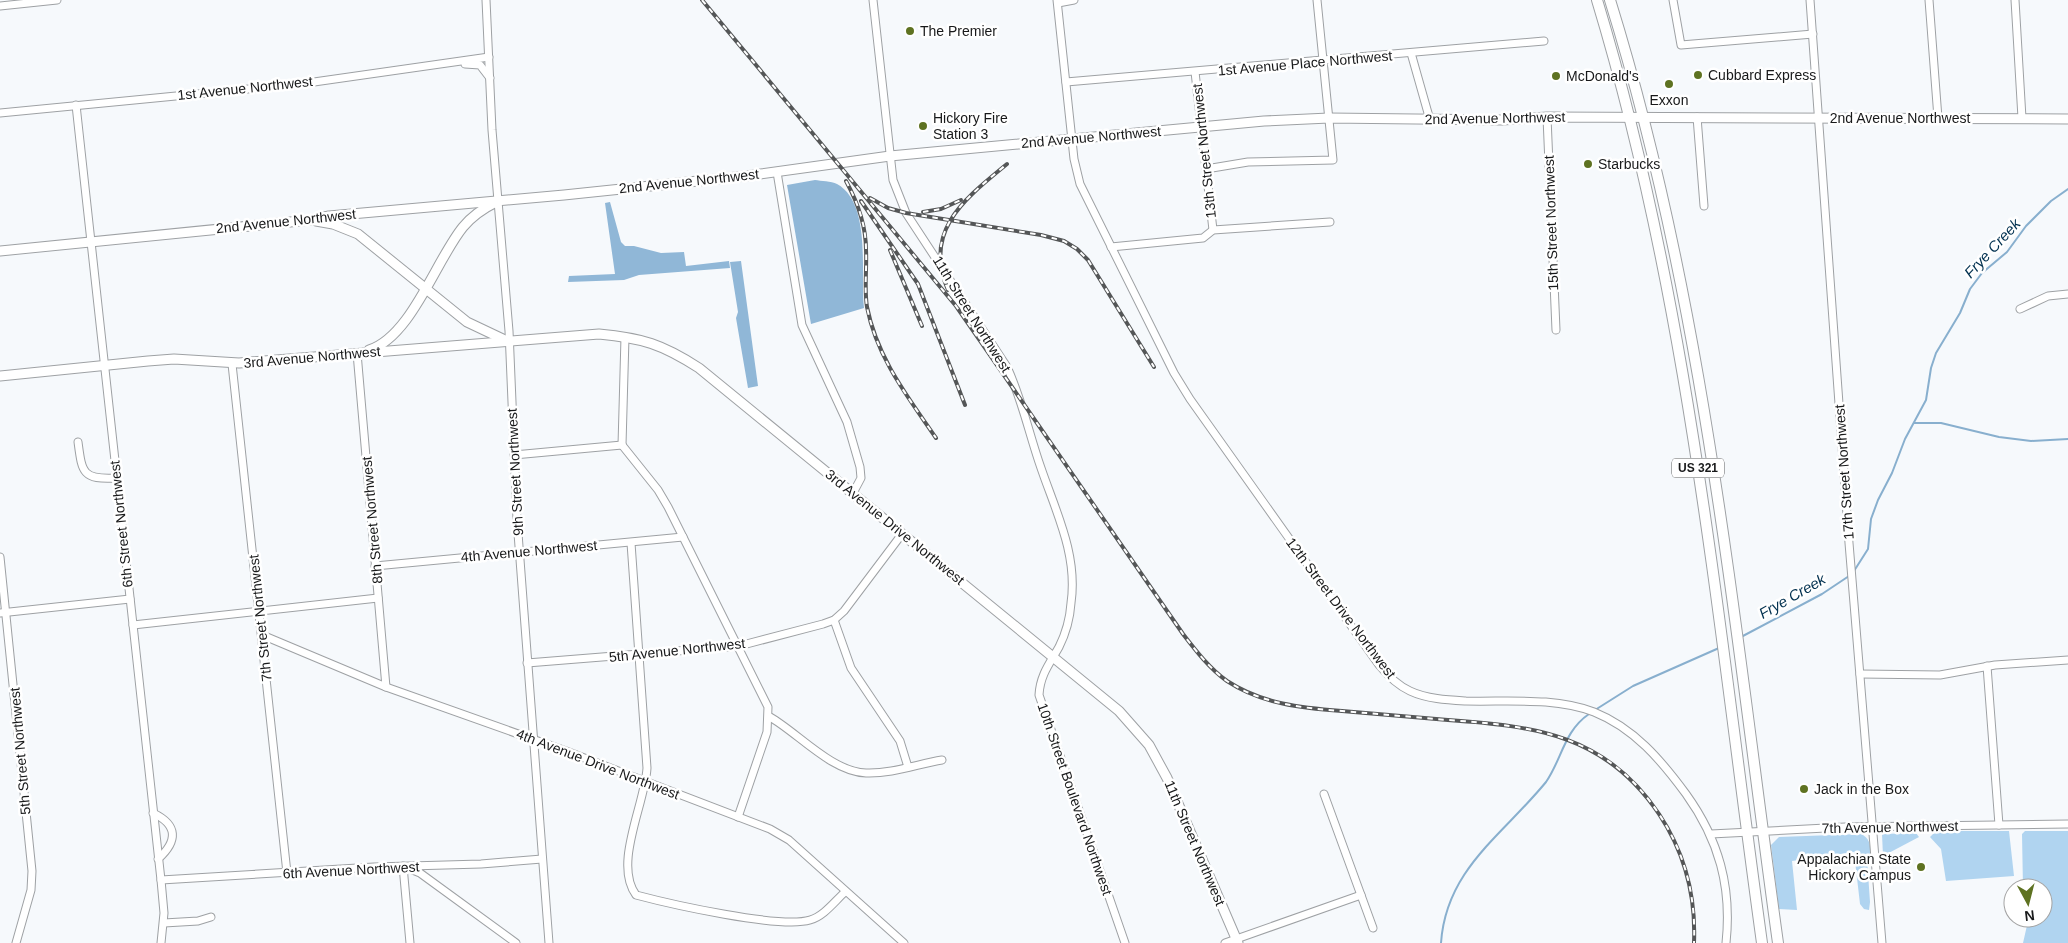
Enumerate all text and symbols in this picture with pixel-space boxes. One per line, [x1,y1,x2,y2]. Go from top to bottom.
place label: The Premier [920,23,997,39]
marker: The Premier [904,25,916,37]
street label: 1st Avenue Place Northwest [1217,47,1393,79]
place label: Cubbard Express [1708,67,1816,83]
place label: McDonald's [1566,68,1639,84]
marker: Cubbard Express [1692,69,1704,81]
marker: McDonald's [1550,70,1562,82]
street label: 1st Avenue Northwest [177,73,314,103]
marker: Exxon [1663,78,1675,90]
street label: 13th Street Northwest [1189,83,1219,219]
place label: Exxon [1650,92,1688,108]
street label: 2nd Avenue Northwest [1425,109,1566,127]
place label: Hickory Fire Station 3 [933,110,1008,142]
street label: 2nd Avenue Northwest [1830,110,1970,126]
marker: Hickory Fire Station 3 [917,120,929,132]
street label: 2nd Avenue Northwest [1020,123,1162,151]
street label: 15th Street Northwest [1541,155,1561,291]
place label: Starbucks [1598,156,1660,172]
marker: Starbucks [1582,158,1594,170]
street label: 2nd Avenue Northwest [618,166,760,196]
street label: 2nd Avenue Northwest [215,206,357,236]
water label: Frye Creek [1960,214,2025,281]
street label: 11th Street Northwest [930,253,1014,375]
street label: 3rd Avenue Northwest [243,343,381,371]
street label: 17th Street Northwest [1831,404,1857,540]
street label: 9th Street Northwest [504,408,526,536]
street label: 8th Street Northwest [358,456,386,584]
road number: US 321 [1672,458,1724,478]
street label: 6th Street Northwest [106,460,136,588]
street label: 3rd Avenue Drive Northwest [822,466,968,588]
street label: 12th Street Drive Northwest [1283,535,1399,682]
street label: 4th Avenue Northwest [460,537,598,565]
street label: 7th Street Northwest [245,554,275,682]
water label: Frye Creek [1756,569,1830,622]
street label: 5th Avenue Northwest [608,635,746,665]
street label: 5th Street Northwest [6,687,34,815]
street label: 10th Street Boulevard Northwest [1034,701,1116,897]
street label: 4th Avenue Drive Northwest [514,725,682,803]
street label: 11th Street Northwest [1161,778,1229,908]
place label: Jack in the Box [1814,781,1909,797]
marker: Jack in the Box [1798,783,1810,795]
street label: 7th Avenue Northwest [1822,818,1959,836]
place label: Appalachian State Hickory Campus [1797,851,1911,883]
street label: 6th Avenue Northwest [282,858,420,882]
marker: Appalachian State Hickory Campus [1915,861,1927,873]
north arrow [2003,878,2053,928]
text: N [2024,907,2036,924]

